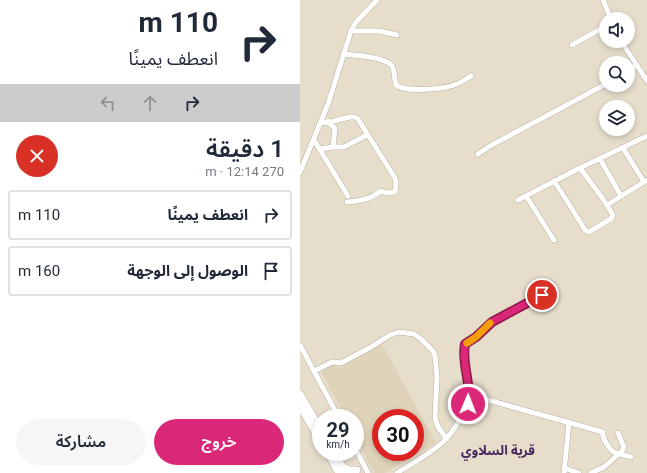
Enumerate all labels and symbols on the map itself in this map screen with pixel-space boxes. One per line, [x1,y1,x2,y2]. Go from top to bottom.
pin [525,278,559,312]
position arrow [447,383,489,425]
speed limit sign: 30 [372,409,424,461]
district label: قرية السلاوي [461,443,535,461]

